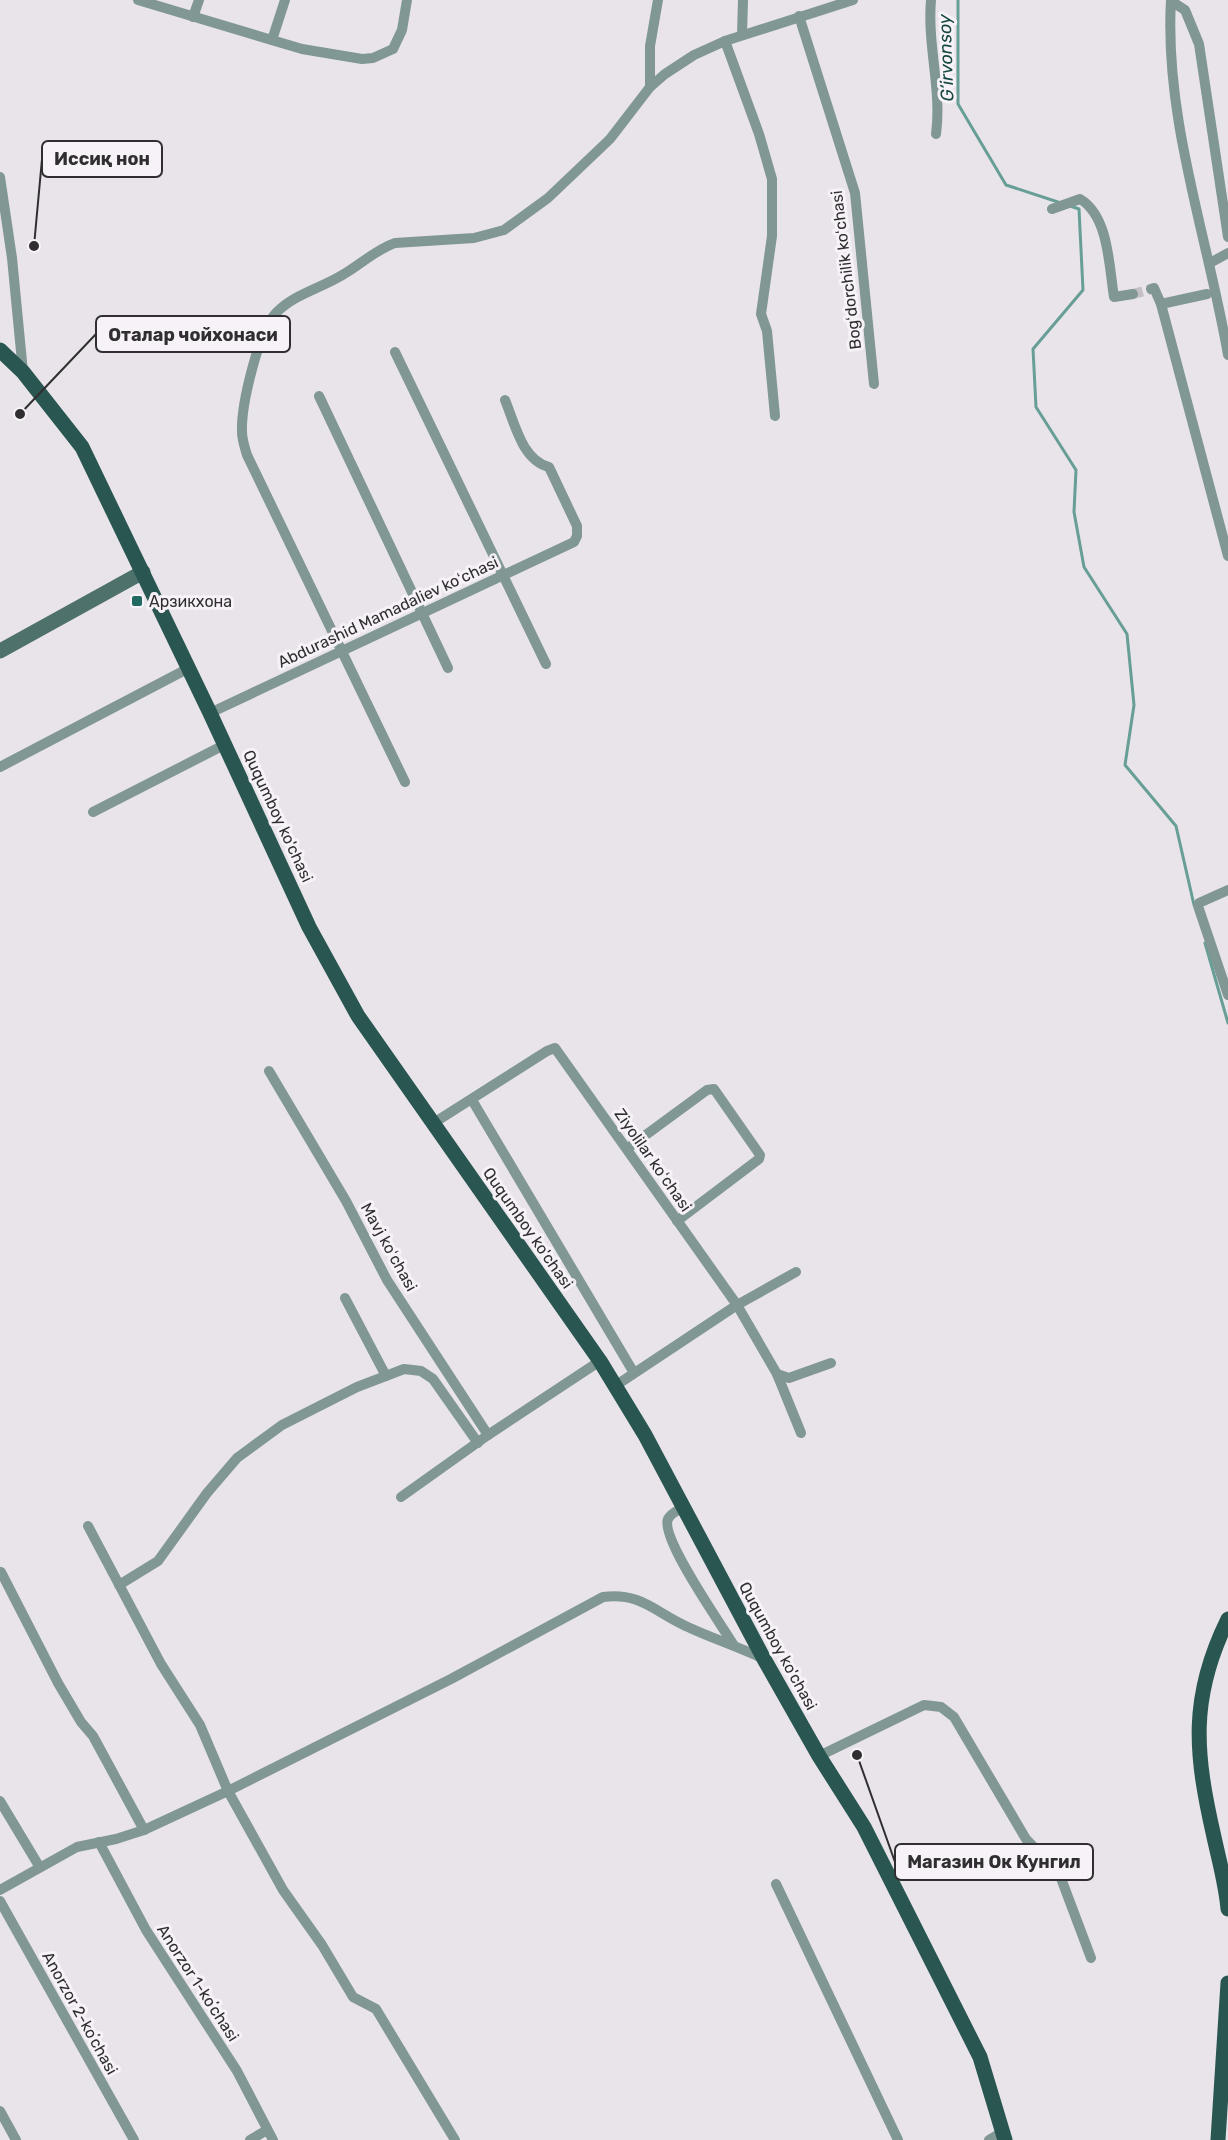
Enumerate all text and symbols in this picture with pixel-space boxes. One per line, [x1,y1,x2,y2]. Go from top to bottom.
water label: G‘irvonsoy [933,13,959,102]
callout: Иссиқ нон [42,141,162,177]
text: Иссиқ нон [54,148,150,170]
street label: Bogʻdorchilik koʻchasi [827,189,865,351]
callout: Оталар чойхонаси [96,316,290,352]
text: Оталар чойхонаси [108,324,278,346]
street label: Abdurashid Mamadaliev koʻchasi [275,552,501,672]
place label: Арзикхона [149,592,232,611]
marker: Арзикхона [130,594,144,608]
street label: Ququmboy ko'chasi [239,747,317,885]
street label: Ziyolilar koʻchasi [610,1105,696,1215]
street label: Ququmboy ko'chasi [479,1164,577,1292]
street label: Mavj koʻchasi [357,1199,421,1295]
street label: Ququmboy ko'chasi [735,1579,821,1713]
callout: Магазин Ок Кунгил [895,1844,1093,1880]
text: Магазин Ок Кунгил [907,1851,1081,1873]
street label: Аnorzor 1-koʼchasi [153,1921,243,2045]
street label: Аnorzor 2-koʼchasi [38,1948,122,2078]

